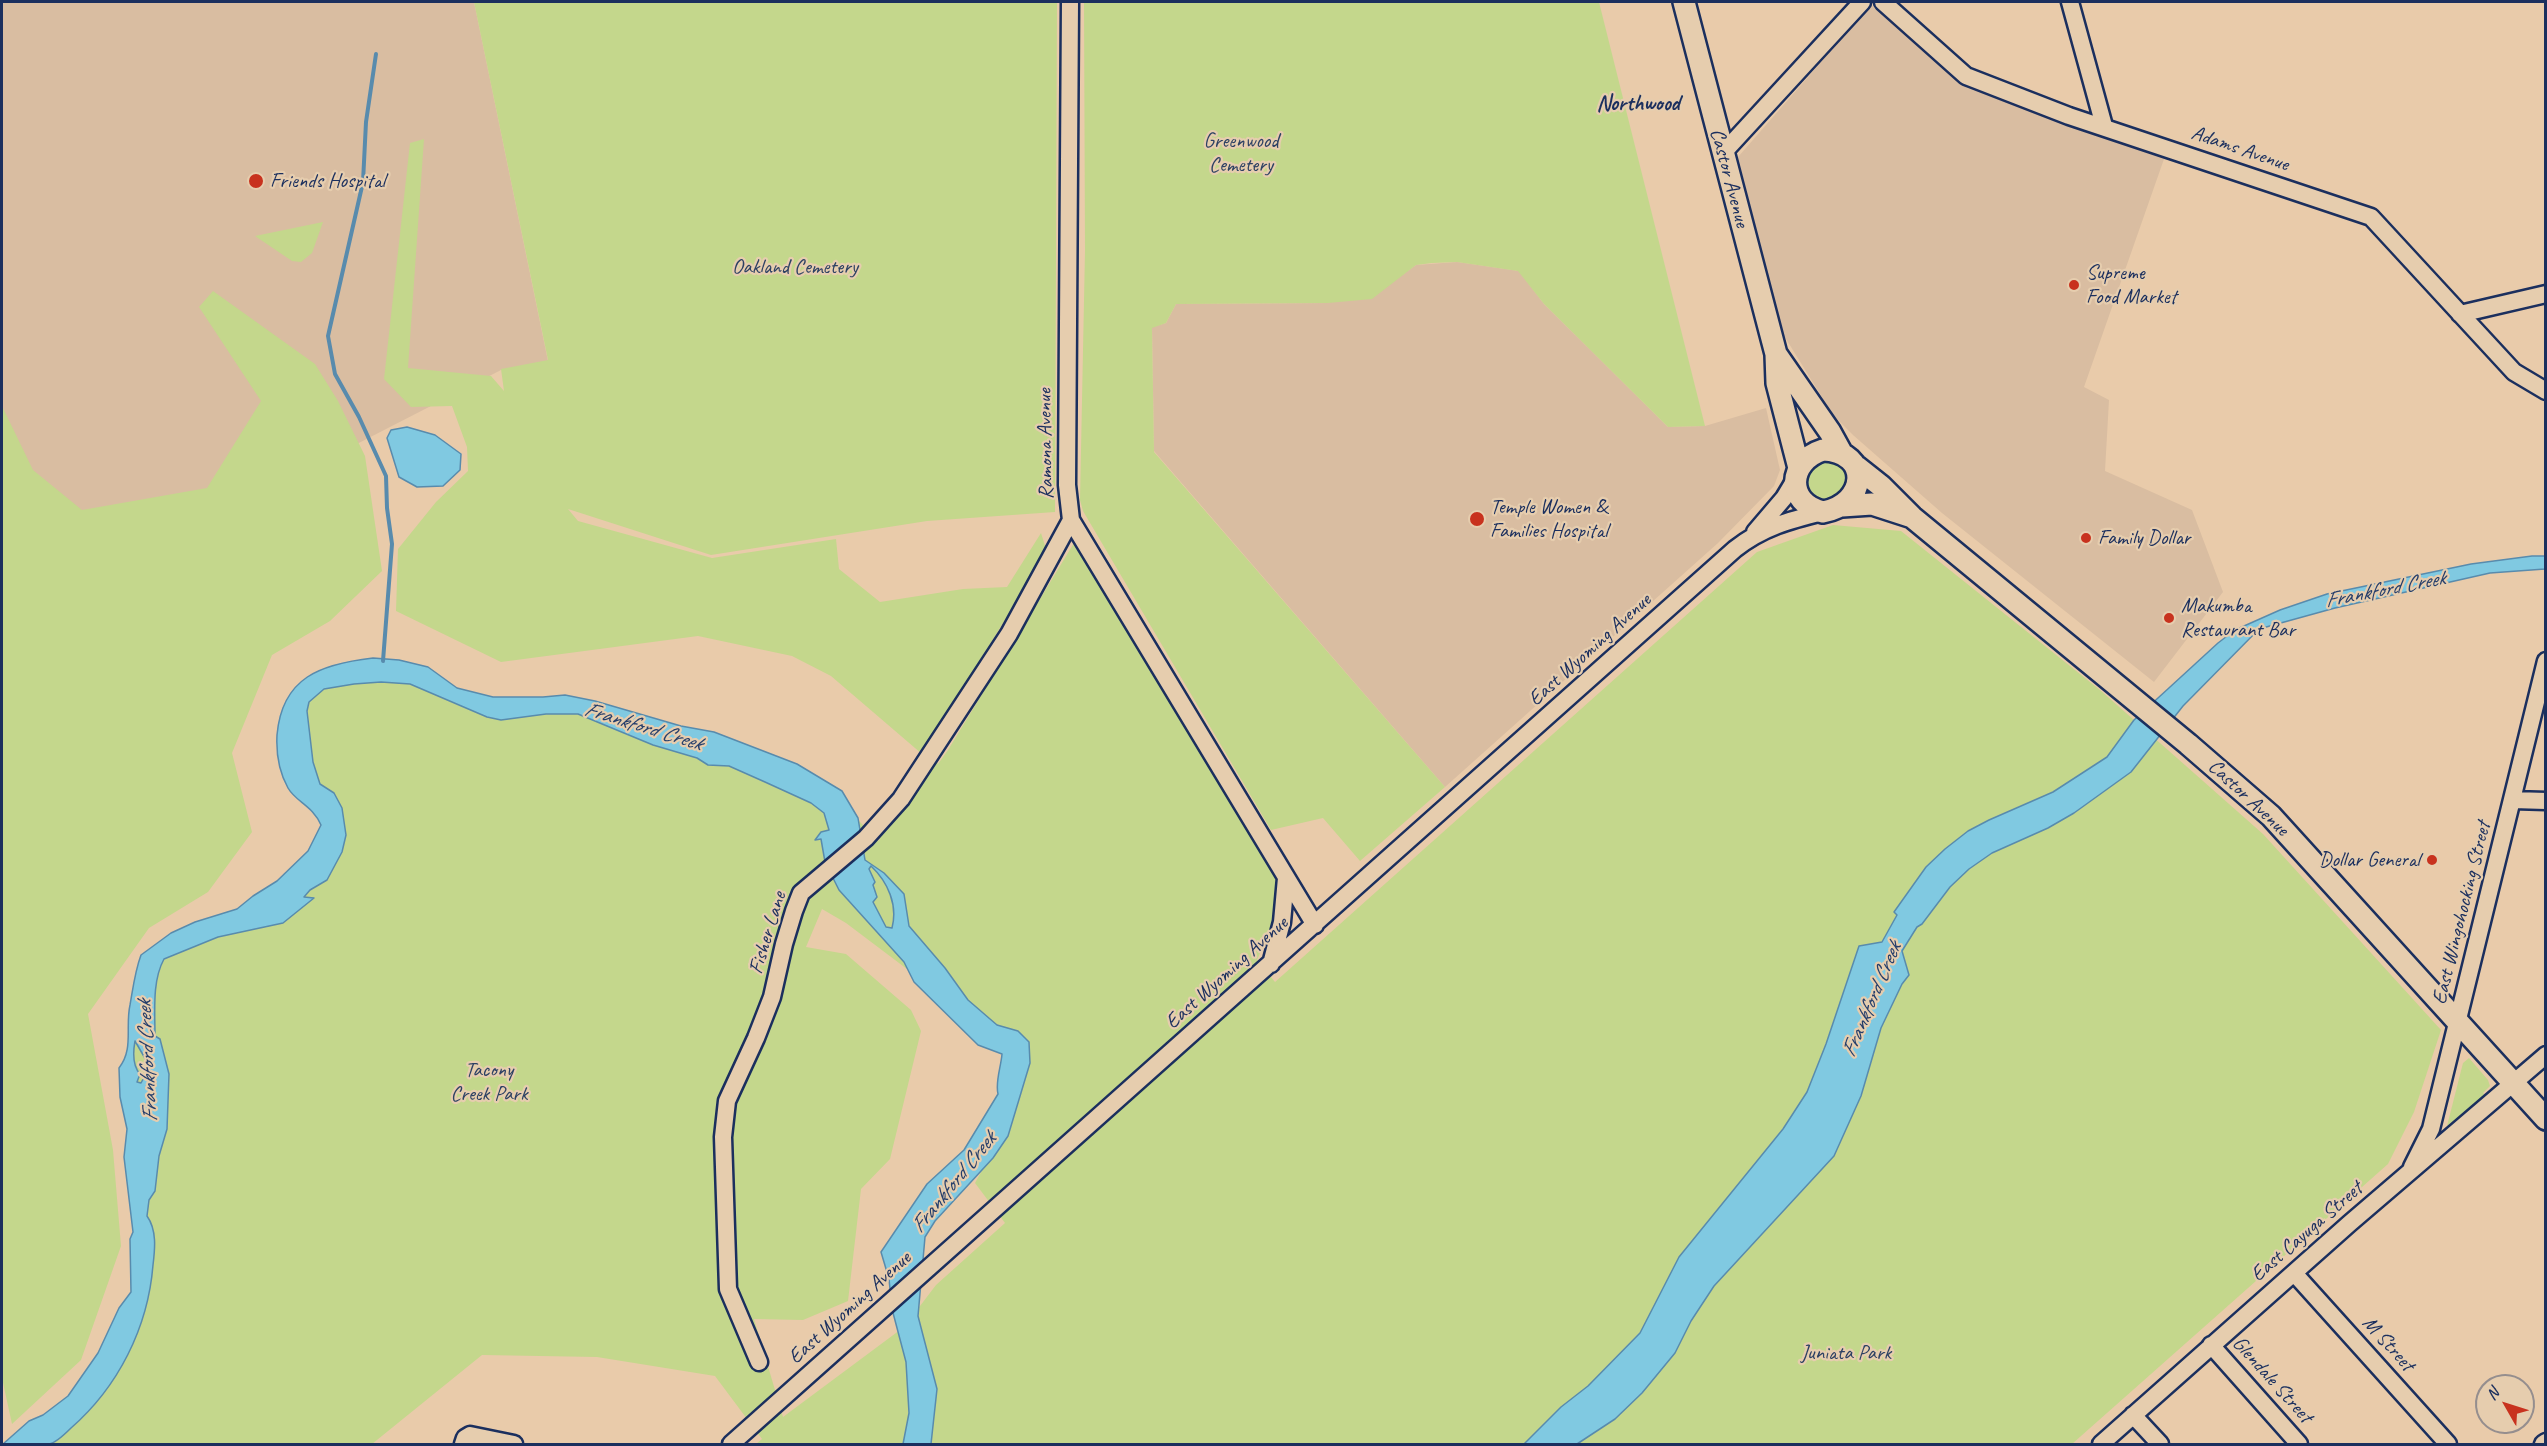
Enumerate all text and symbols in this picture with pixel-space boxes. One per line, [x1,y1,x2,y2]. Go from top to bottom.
district label: Northwood [1596,91,1680,117]
street label: Adams Avenue [2188,121,2292,177]
street label: Castor Avenue [1704,126,1754,230]
park label: Greenwood Cemetery [1204,128,1278,178]
place label: Friends Hospital [270,168,385,194]
marker: Friends Hospital [247,172,265,190]
park label: Oakland Cemetery [732,254,858,280]
place label: Supreme Food Market [2086,260,2177,310]
marker: Supreme Food Market [2067,278,2081,292]
street label: Ramona Avenue [1032,388,1060,500]
place label: Temple Women & Families Hospital [1490,494,1608,544]
marker: Temple Women & Families Hospital [1468,510,1486,528]
place label: Family Dollar [2098,525,2190,551]
marker: Family Dollar [2079,531,2093,545]
water label: Frankford Creek [2323,565,2447,615]
street label: East Wyoming Avenue [1523,588,1657,712]
place label: Makumba Restaurant Bar [2181,593,2295,643]
marker: Makumba Restaurant Bar [2162,611,2176,625]
water label: Frankford Creek [581,697,705,757]
street label: Castor Avenue [2202,754,2294,842]
street label: East Wingohocking Street [2427,819,2497,1007]
place label: Dollar General [2319,847,2420,873]
marker: Dollar General [2425,853,2439,867]
street label: Fisher Lane [744,889,792,977]
street label: East Wyoming Avenue [1160,911,1294,1035]
water label: Frankford Creek [1836,939,1908,1061]
water label: Frankford Creek [132,999,164,1123]
park label: Tacony Creek Park [450,1057,528,1107]
water label: Frankford Creek [905,1127,1003,1239]
street label: East Cayuga Street [2246,1177,2368,1287]
street label: East Wyoming Avenue [783,1246,917,1370]
street label: M Street [2357,1311,2419,1377]
street label: Glendale Street [2226,1331,2318,1429]
park label: Juniata Park [1801,1340,1891,1366]
north arrow [2475,1374,2535,1434]
text: N [2482,1384,2503,1404]

